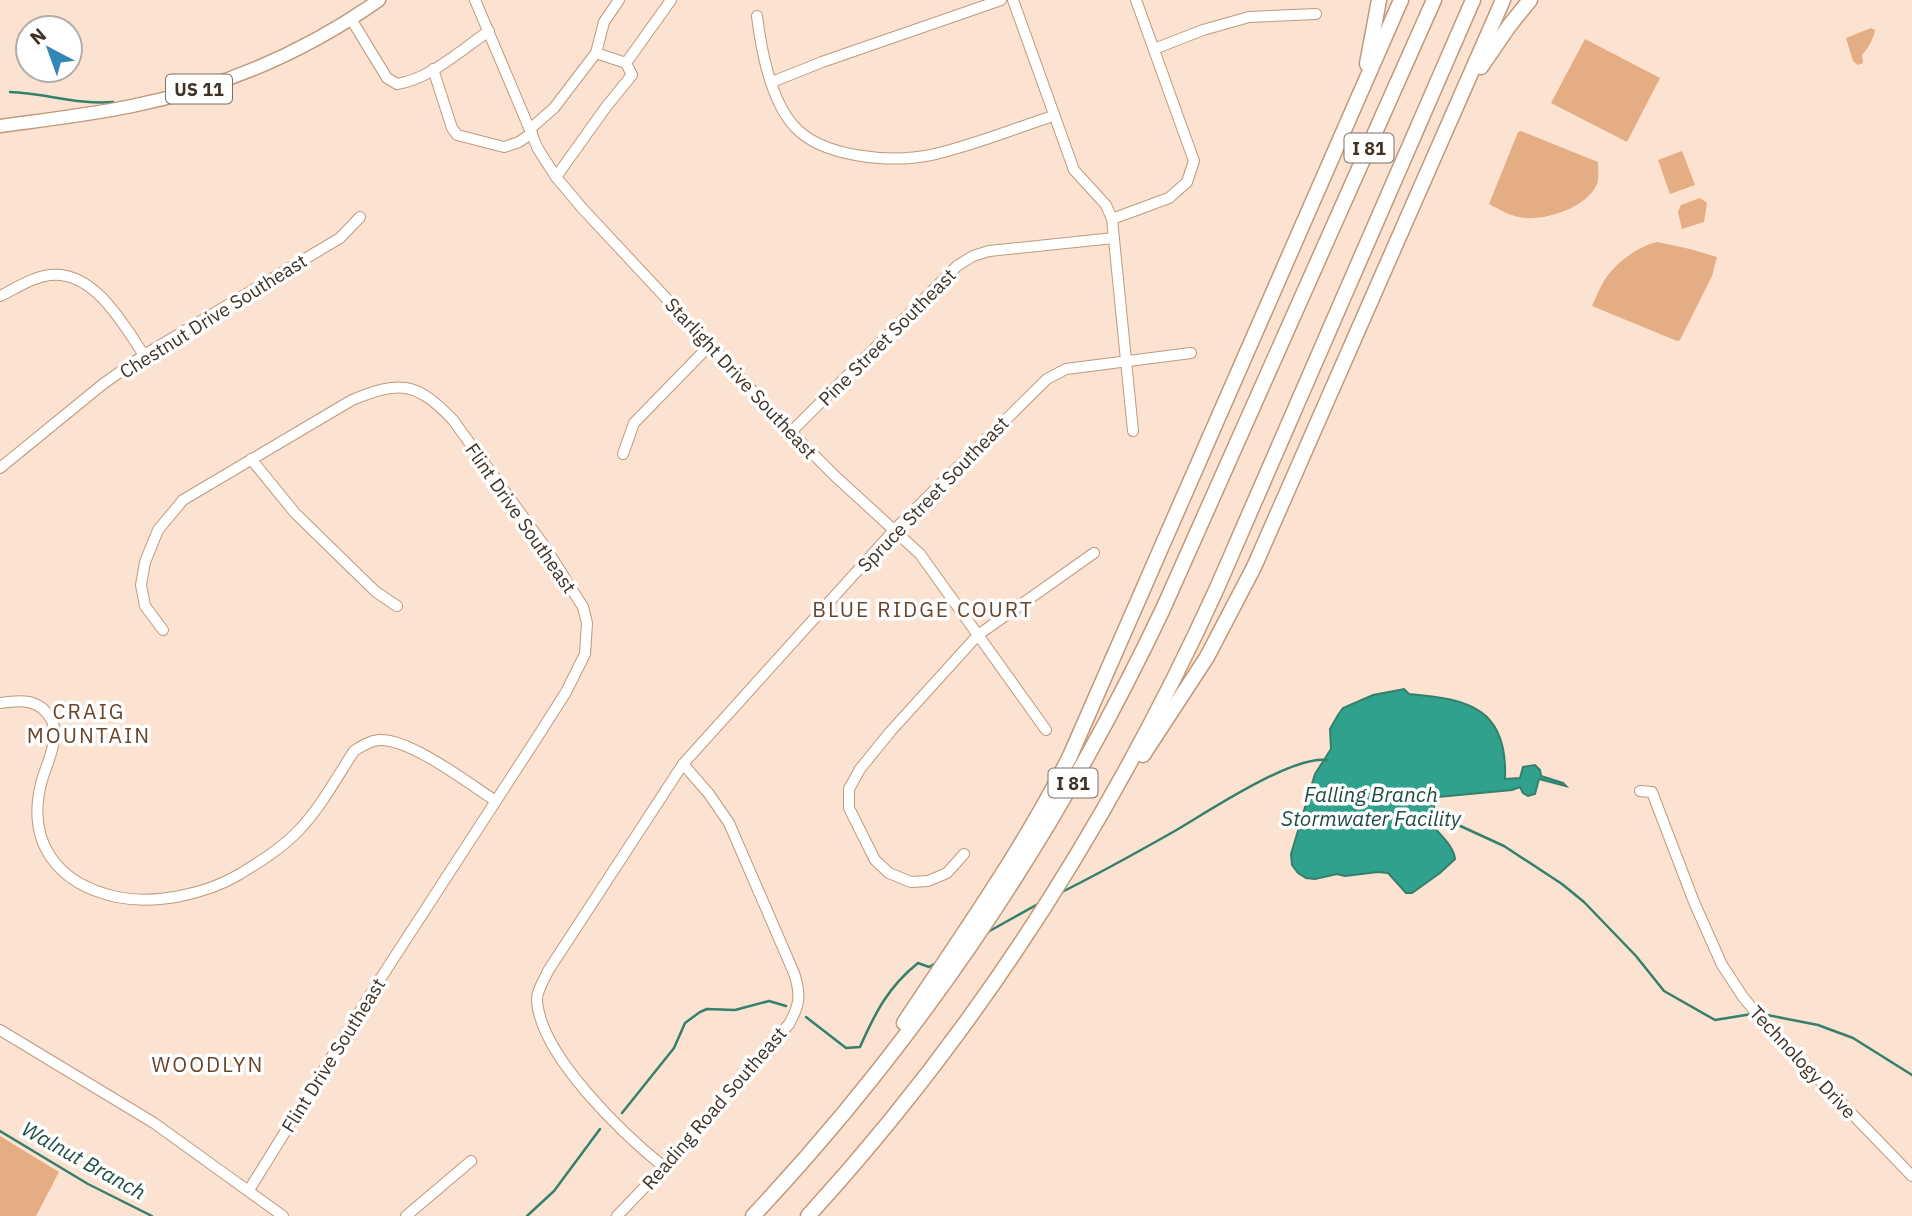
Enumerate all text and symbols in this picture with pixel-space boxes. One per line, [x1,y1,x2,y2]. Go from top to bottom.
north arrow [14,14,84,84]
text: N [25,23,51,50]
road number: US 11 [166,74,232,104]
road number: I 81 [1344,134,1394,162]
street label: Chestnut Drive Southeast [115,248,311,384]
street label: Pine Street Southeast [813,263,961,411]
street label: Starlight Drive Southeast [660,292,822,464]
street label: Spruce Street Southeast [852,411,1014,577]
street label: Flint Drive Southeast [460,438,582,598]
district label: BLUE RIDGE COURT [812,595,1034,623]
district label: CRAIG MOUNTAIN [27,697,151,749]
road number: I 81 [1048,768,1098,798]
water label: Falling Branch Stormwater Facility [1281,780,1462,832]
street label: Flint Drive Southeast [276,973,390,1137]
street label: Technology Drive [1744,1000,1862,1124]
street label: Reading Road Southeast [637,1022,791,1194]
district label: WOODLYN [152,1050,264,1078]
water label: Walnut Branch [17,1114,151,1206]

